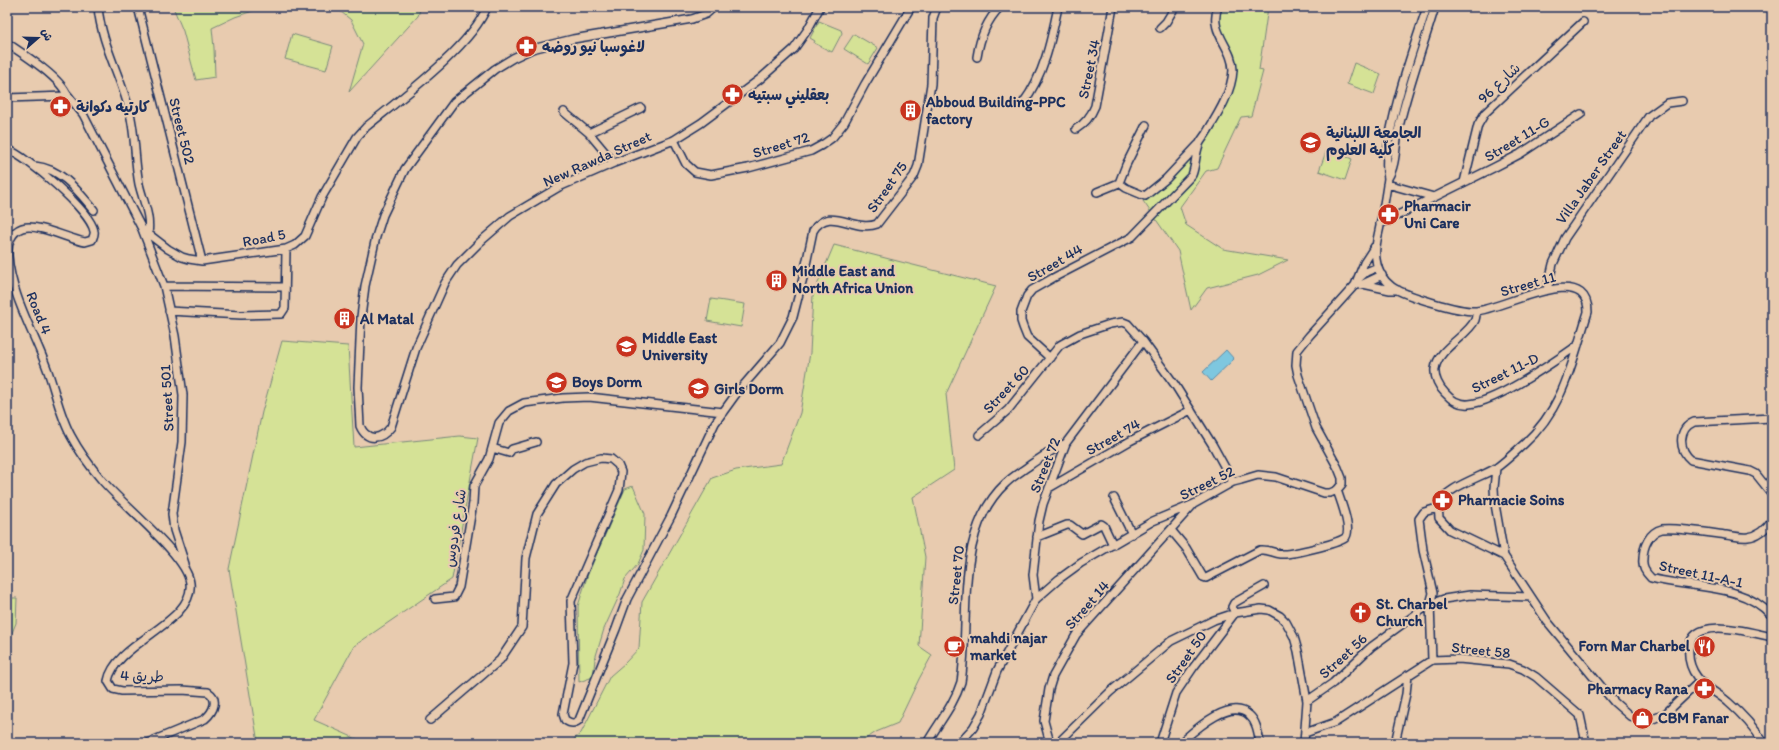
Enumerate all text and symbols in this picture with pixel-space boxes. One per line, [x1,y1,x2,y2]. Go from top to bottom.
north arrow [18,18,58,58]
text: ش [39,27,55,43]
pharmacy icon: لاغوسبا نيو روضه [513,34,539,60]
place label: لاغوسبا نيو روضه [542,38,645,57]
street label: Street 34 [1074,38,1104,100]
street label: شارع 96 [1474,59,1525,108]
pharmacy icon: بعقليني سبتيه [720,82,746,108]
place label: بعقليني سبتيه [748,86,829,109]
place label: Abboud Building-PPC factory [925,93,1066,129]
pharmacy icon: كارتيه دكوانة [47,94,73,120]
street label: Street 502 [165,96,199,166]
place label: كارتيه دكوانة [76,98,150,117]
building icon: Abboud Building-PPC factory [897,98,923,124]
street label: Street 11-G [1481,112,1553,166]
place label: الجامعة اللبنانية كلّية العلوم [1326,124,1422,161]
street label: Villa Jaber Street [1552,126,1630,228]
street label: New Rawda Street [540,127,654,191]
street label: Street 72 [750,128,812,162]
school or university icon: الجامعة اللبنانية كلّية العلوم [1297,129,1323,155]
street label: Street 75 [863,158,911,216]
place label: Pharmacir Uni Care [1404,197,1471,232]
pharmacy icon: Pharmacir Uni Care [1375,202,1401,228]
street label: Road 5 [241,225,287,251]
street label: Street 44 [1024,240,1086,286]
place label: Middle East and North Africa Union [792,262,914,297]
building icon: Middle East and North Africa Union [764,267,790,293]
street label: Street 11 [1498,267,1558,301]
street label: Road 4 [22,289,56,337]
building icon: Al Matal [331,306,357,332]
place label: Al Matal [359,310,415,328]
place label: Middle East University [642,329,717,365]
school or university icon: Middle East University [613,334,639,360]
street label: Street 11-D [1468,349,1542,397]
street label: Street 60 [979,361,1033,417]
street label: Street 501 [156,364,178,432]
school or university icon: Boys Dorm [543,369,569,395]
place label: Boys Dorm [572,373,643,392]
school or university icon: Girls Dorm [685,376,711,402]
place label: Girls Dorm [714,380,785,398]
street label: Street 74 [1083,415,1143,459]
street label: Street 72 [1026,434,1064,495]
street label: Street 52 [1177,462,1237,504]
pharmacy icon: Pharmacie Soins [1430,487,1456,513]
street label: شارع فردوس [440,488,471,569]
place label: Pharmacie Soins [1458,491,1565,509]
street label: Street 70 [944,544,968,606]
street label: Street 11-A-1 [1657,556,1745,592]
street label: Street 14 [1061,577,1113,633]
place label: St. Charbel Church [1376,595,1448,630]
church icon: St. Charbel Church [1347,600,1373,626]
street label: Street 50 [1161,627,1211,687]
place label: mahdi najar market [969,629,1048,664]
street label: Street 56 [1315,630,1371,682]
restaurant icon: Forn Mar Charbel [1692,633,1718,659]
cafe icon: mahdi najar market [942,634,968,660]
place label: Forn Mar Charbel [1579,637,1691,655]
street label: Street 58 [1451,638,1511,662]
street label: طريق 4 [120,666,164,686]
pharmacy icon: Pharmacy Rana [1691,676,1717,702]
place label: Pharmacy Rana [1587,680,1688,699]
shop icon: CBM Fanar [1630,705,1656,731]
place label: CBM Fanar [1658,709,1729,727]

